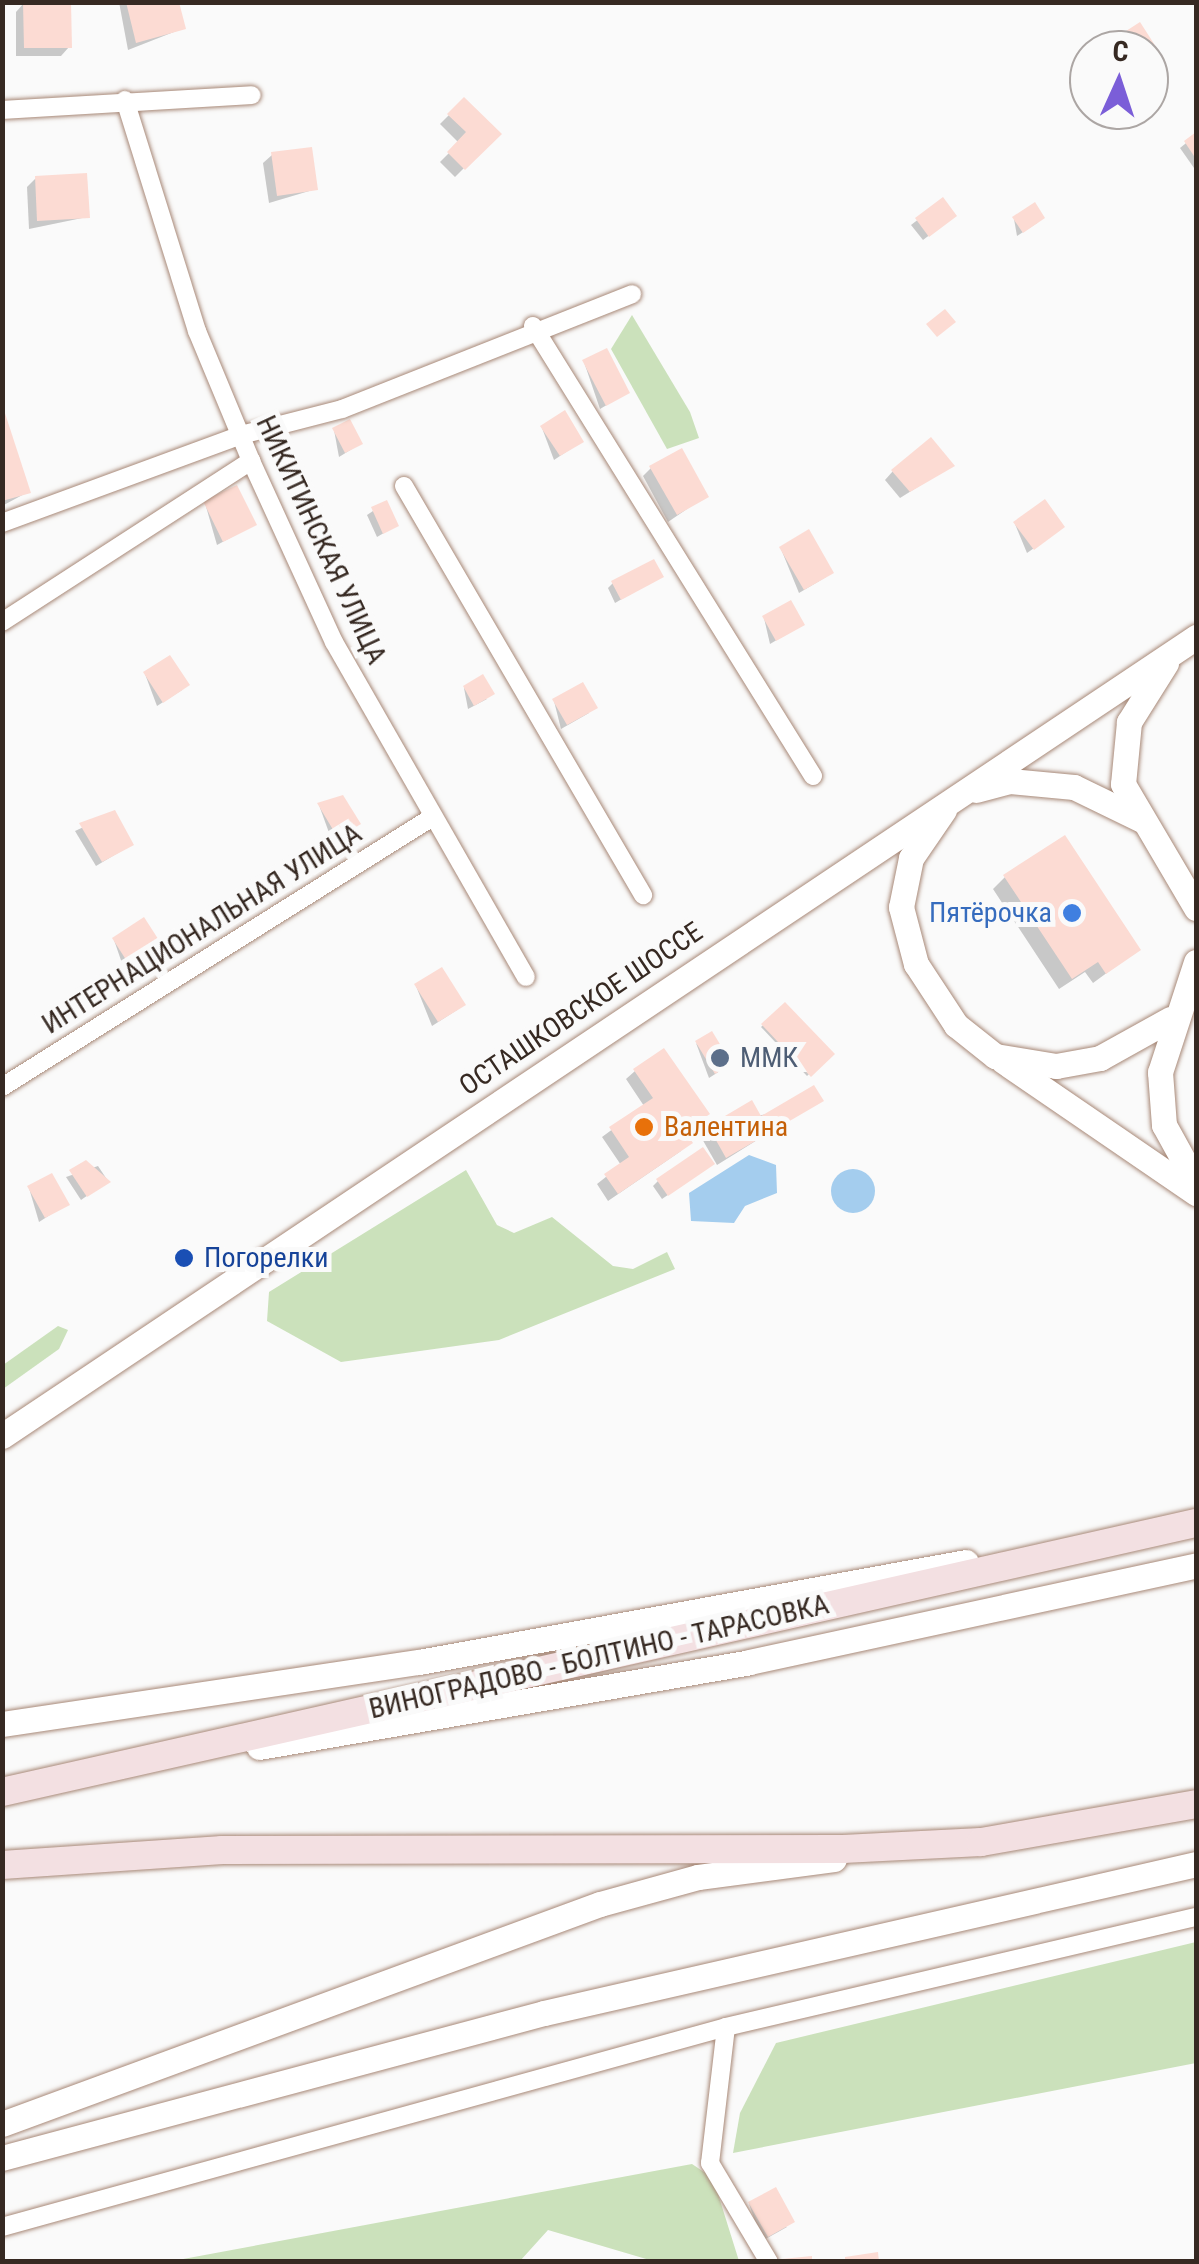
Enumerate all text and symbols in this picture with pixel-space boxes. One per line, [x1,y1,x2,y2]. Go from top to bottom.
north arrow [1069,30,1169,130]
text: С [1112,35,1129,68]
street label: НИКИТИНСКАЯ УЛИЦА [249,411,393,669]
street label: ИНТЕРНАЦИОНАЛЬНАЯ УЛИЦА [36,817,368,1041]
place label: Пятёрочка [929,896,1052,930]
marker: Пятёрочка [1061,902,1083,924]
street label: ОСТАШКОВСКОЕ ШОССЕ [453,915,709,1103]
place label: ММК [740,1041,798,1075]
marker: ММК [709,1047,731,1069]
place label: Валентина [664,1110,788,1144]
marker: Валентина [633,1116,655,1138]
place label: Погорелки [204,1241,329,1275]
marker: Погорелки [173,1247,195,1269]
street label: ВИНОГРАДОВО - БОЛТИНО - ТАРАСОВКА [366,1588,832,1726]

